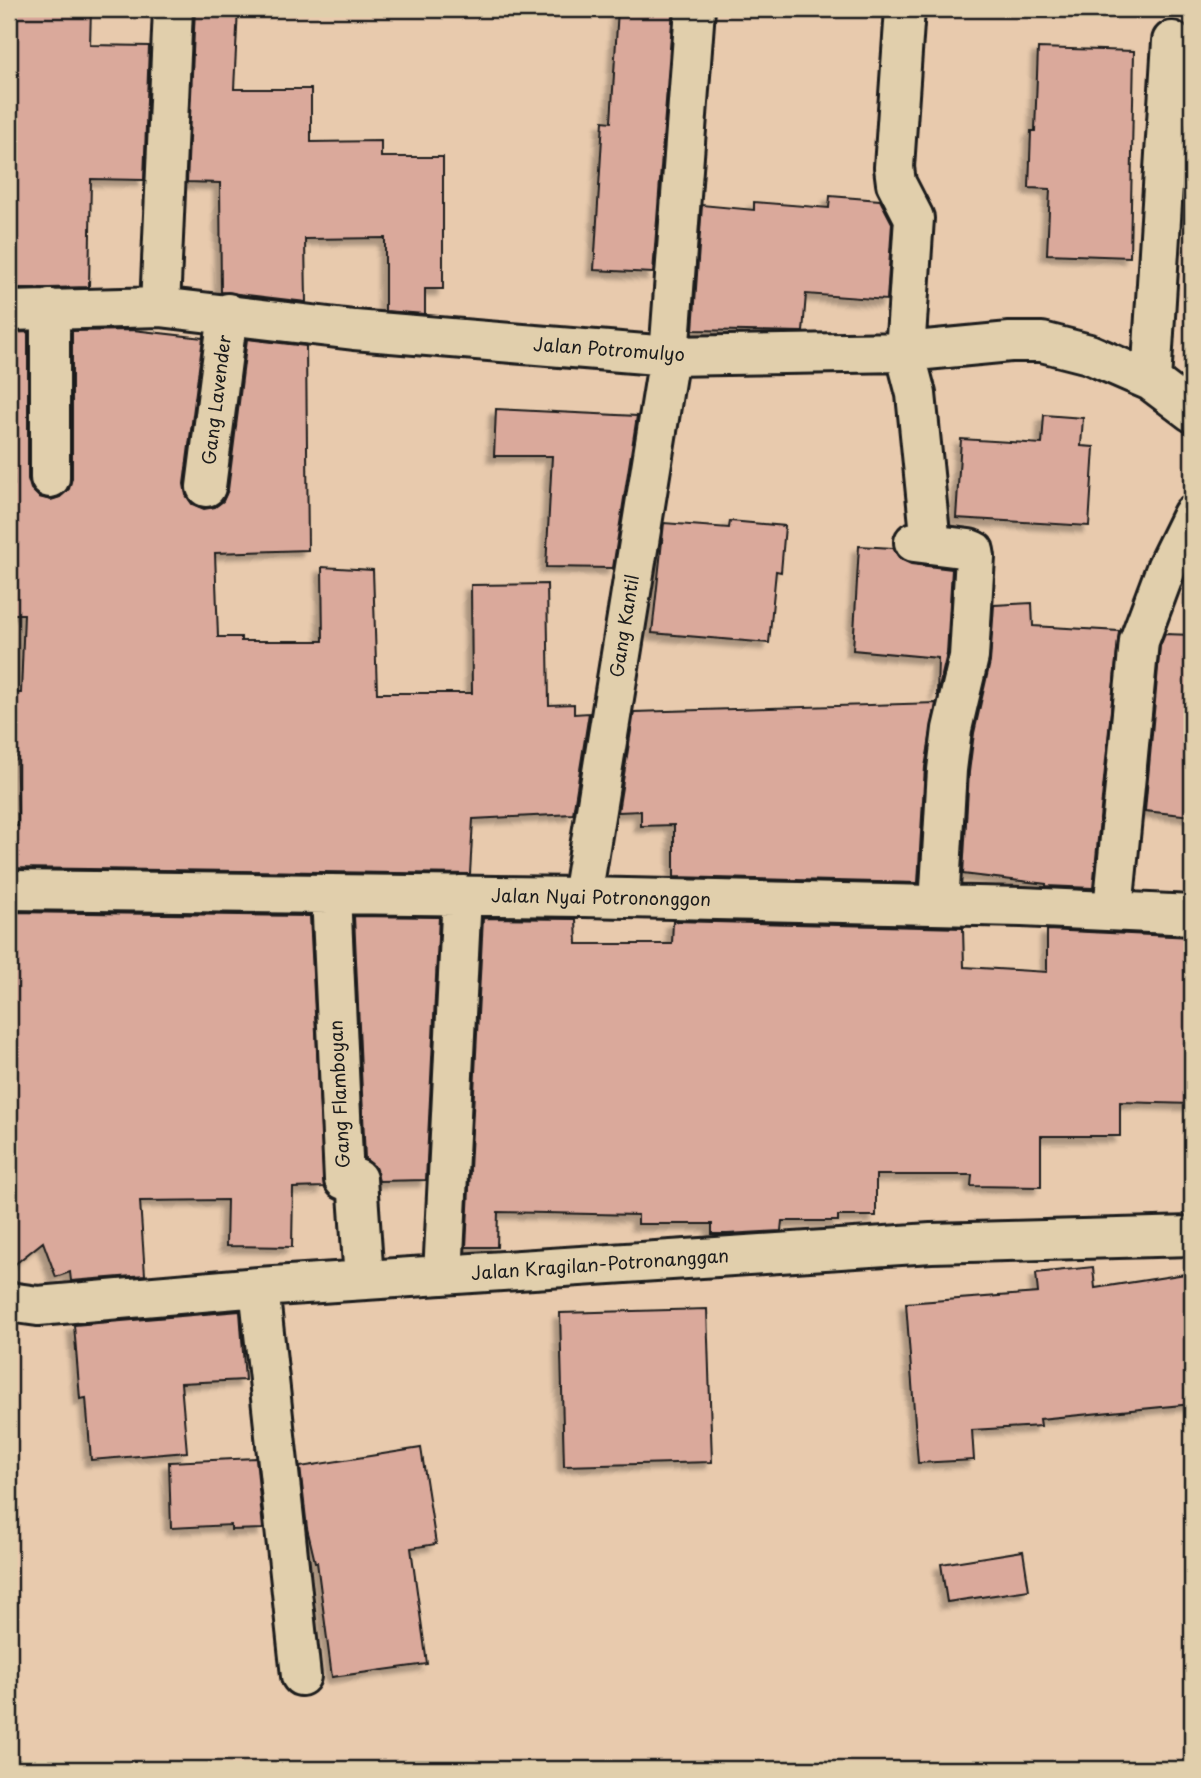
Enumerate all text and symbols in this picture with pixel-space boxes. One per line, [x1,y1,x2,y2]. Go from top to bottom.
street label: Jalan Potromulyo [532,330,686,367]
street label: Gang Lavender [194,333,237,466]
street label: Gang Kantil [602,572,645,679]
street label: Jalan Nyai Potrononggon [491,881,711,912]
street label: Gang Flamboyan [321,1019,356,1169]
street label: Jalan Kragilan-Potronanggan [470,1241,730,1286]

